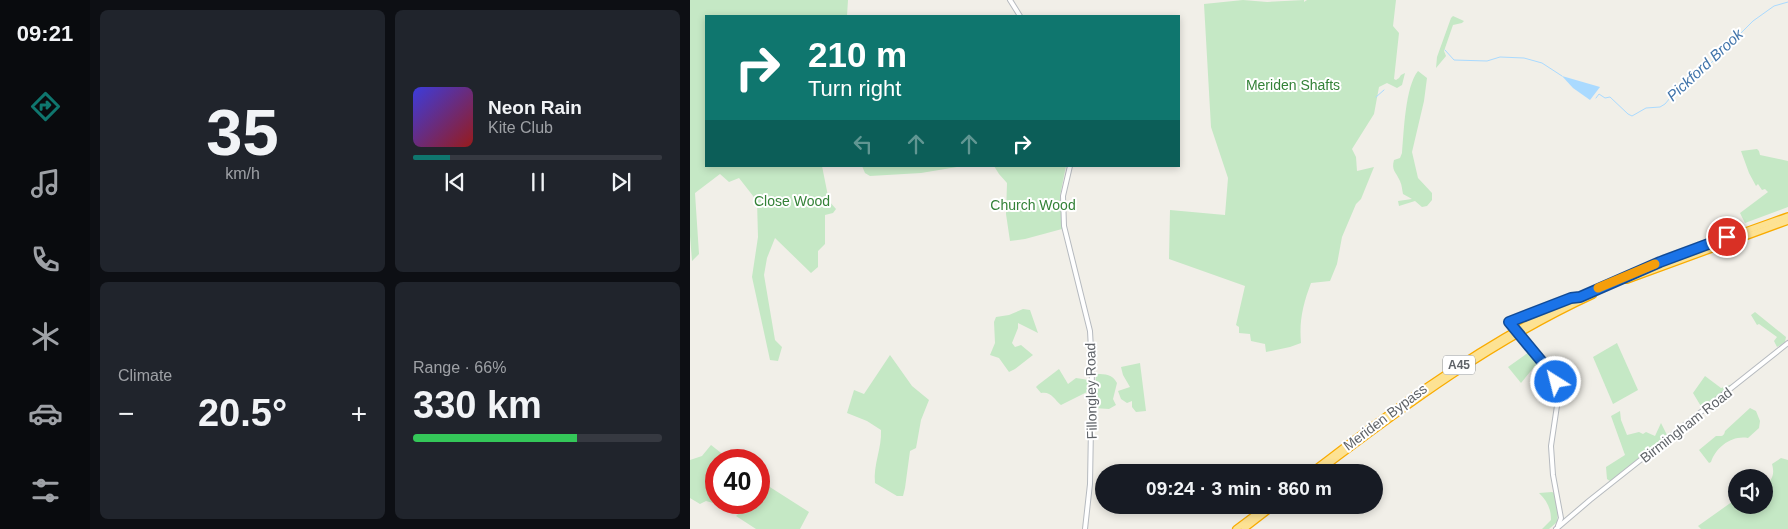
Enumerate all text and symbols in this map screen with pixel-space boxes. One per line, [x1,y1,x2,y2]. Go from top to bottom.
text: 09:21 [17,21,73,46]
water label: Pickford Brook [1663,24,1747,104]
icon: right [725,35,790,100]
text: 210 m [808,35,907,74]
text: Turn right [808,76,901,101]
park label: Meriden Shafts [1246,77,1340,93]
icon: directions [28,89,63,124]
text: 35 [206,96,279,169]
text: Neon Rain [488,97,582,118]
text: Kite Club [488,119,553,136]
icon: left [849,130,877,158]
icon: ahead [902,130,930,158]
icon: ahead [955,130,983,158]
icon: right [1008,130,1036,158]
text: km/h [225,165,260,182]
icon: music [28,166,63,201]
icon: previous [441,168,469,196]
icon: pause [524,168,552,196]
icon: next [607,168,635,196]
park label: Close Wood [754,193,830,209]
park label: Church Wood [990,197,1076,213]
pin [1706,216,1748,258]
icon: arrive [1713,223,1741,251]
icon: phone [28,242,63,277]
icon: climate [28,319,63,354]
street label: Fillongley Road [1082,343,1100,439]
position arrow [1529,355,1581,407]
road number: A45 [1443,356,1475,374]
text: Range · 66% [413,359,506,376]
text: Climate [118,367,172,384]
street label: Meriden Bypass [1340,380,1430,454]
text: 330 km [413,384,542,426]
street label: Birmingham Road [1637,384,1735,466]
text: 20.5° [198,392,287,434]
icon: car [28,396,63,431]
text: − [118,398,134,429]
text: + [351,398,367,429]
speed limit sign: 40 [705,449,770,514]
map controls [1728,469,1773,514]
button: sound [1728,469,1773,514]
icon: filters [28,473,63,508]
text: 09:24 · 3 min · 860 m [1146,478,1332,499]

